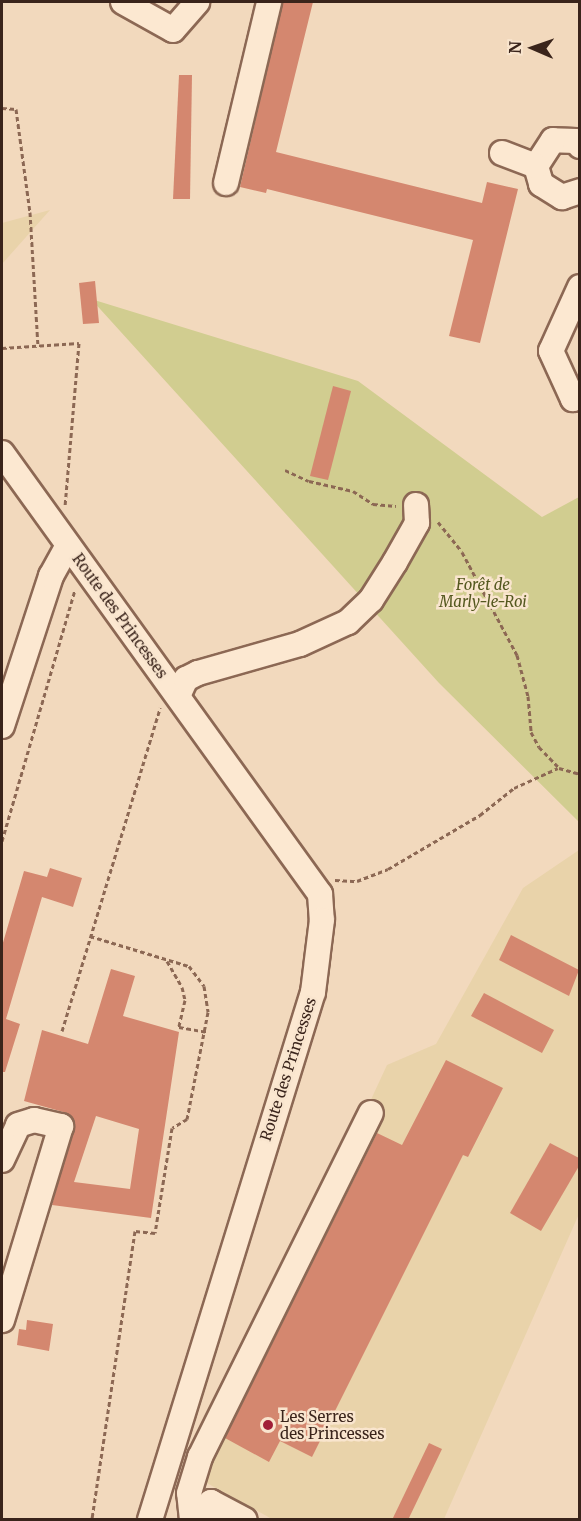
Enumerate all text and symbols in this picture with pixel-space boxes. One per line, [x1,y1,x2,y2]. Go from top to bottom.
north arrow [503,18,563,78]
text: N [505,41,525,54]
street label: Route des Princesses [69,550,171,682]
park label: Forêt de Marly-le-Roi [439,575,527,610]
street label: Route des Princesses [256,995,320,1143]
place label: Les Serres des Princesses [280,1407,385,1442]
marker: Les Serres des Princesses [261,1418,275,1432]

